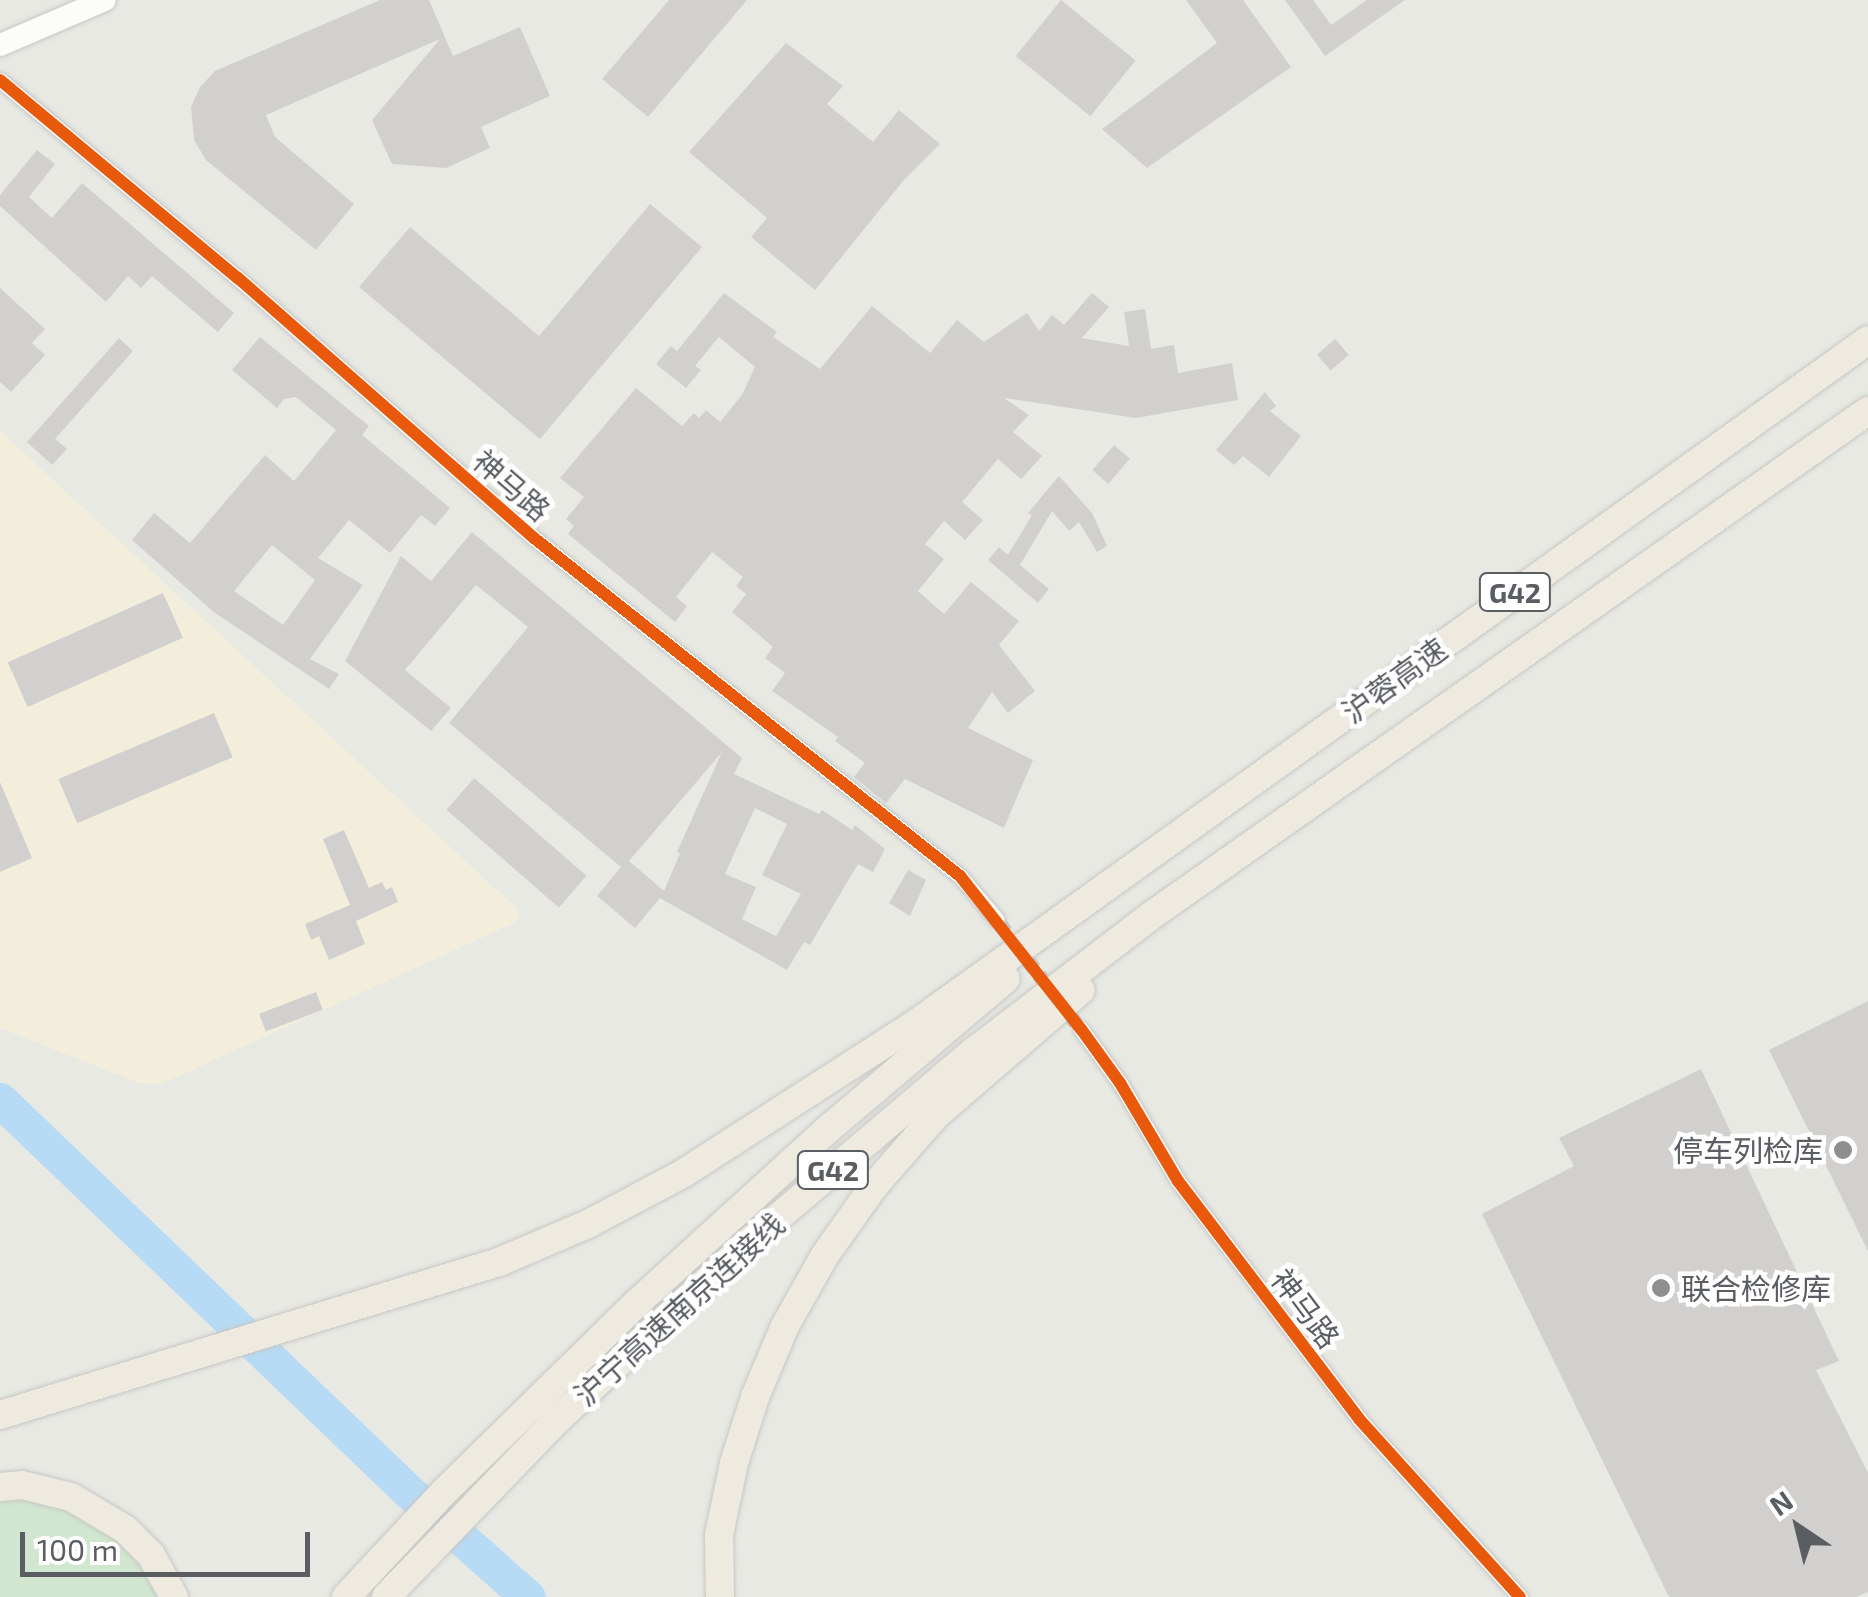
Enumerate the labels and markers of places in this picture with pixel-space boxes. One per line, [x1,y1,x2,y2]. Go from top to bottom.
place label: 停车列检库 [1673,1132,1823,1168]
marker: 停车列检库 [1832,1139,1854,1161]
place label: 联合检修库 [1681,1270,1831,1306]
marker: 联合检修库 [1650,1277,1672,1299]

